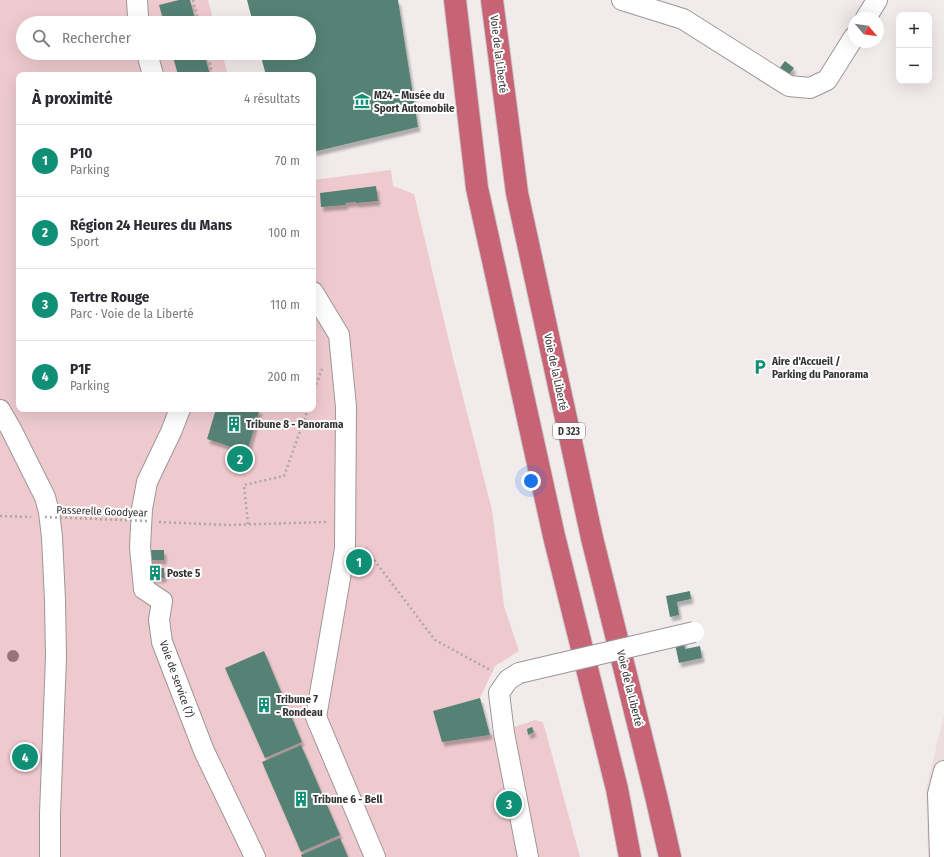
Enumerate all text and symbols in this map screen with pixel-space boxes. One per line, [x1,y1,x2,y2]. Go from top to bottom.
north arrow [848,12,884,48]
map controls [896,12,932,84]
button: + [896,12,932,48]
street label: Voie de la Liberté [487,14,510,94]
search box [16,16,316,60]
icon: search [30,27,52,49]
text: Rechercher [62,29,131,47]
button: − [896,48,932,84]
text: À proximité [32,88,113,109]
place label: M24 - Musée du Sport Automobile [374,89,455,115]
text: 4 résultats [244,91,300,106]
museum icon: M24 - Musée du Sport Automobile [353,92,371,110]
text: P10 [70,144,93,162]
text: 1 [42,153,48,168]
text: 70 m [275,153,300,168]
text: Parking [70,162,109,177]
text: Région 24 Heures du Mans [70,216,232,234]
text: 2 [42,225,48,240]
text: 100 m [268,225,300,240]
text: Sport [70,234,99,249]
text: Tertre Rouge [70,288,149,306]
text: 3 [42,297,48,312]
text: 110 m [270,297,300,312]
text: Parc · Voie de la Liberté [70,306,194,321]
street label: Voie de la Liberté [541,332,570,412]
place label: Aire d'Accueil / Parking du Panorama [771,355,869,381]
parking icon: Aire d'Accueil / Parking du Panorama [751,358,769,376]
text: P1F [70,360,91,378]
text: 4 [42,369,48,384]
text: 200 m [268,369,300,384]
text: Parking [70,378,109,393]
building icon: Tribune 8 - Panorama [225,415,243,433]
place label: Tribune 8 - Panorama [246,418,344,431]
road number: D 323 [553,423,585,439]
pin: 2 [227,444,253,474]
your location [521,471,541,491]
street label: Passerelle Goodyear [56,503,148,520]
pin: 1 [346,547,372,577]
building icon: Poste 5 [146,564,164,582]
place label: Poste 5 [167,567,201,580]
street label: Voie de service (7) [157,639,196,719]
street label: Voie de la Liberté [614,649,645,728]
place label: Tribune 7 - Rondeau [276,693,323,719]
building icon: Tribune 7 - Rondeau [255,696,273,714]
pin: 4 [12,742,38,772]
pin: 3 [496,789,522,819]
building icon: Tribune 6 - Bell [292,790,310,808]
place label: Tribune 6 - Bell [313,793,383,806]

